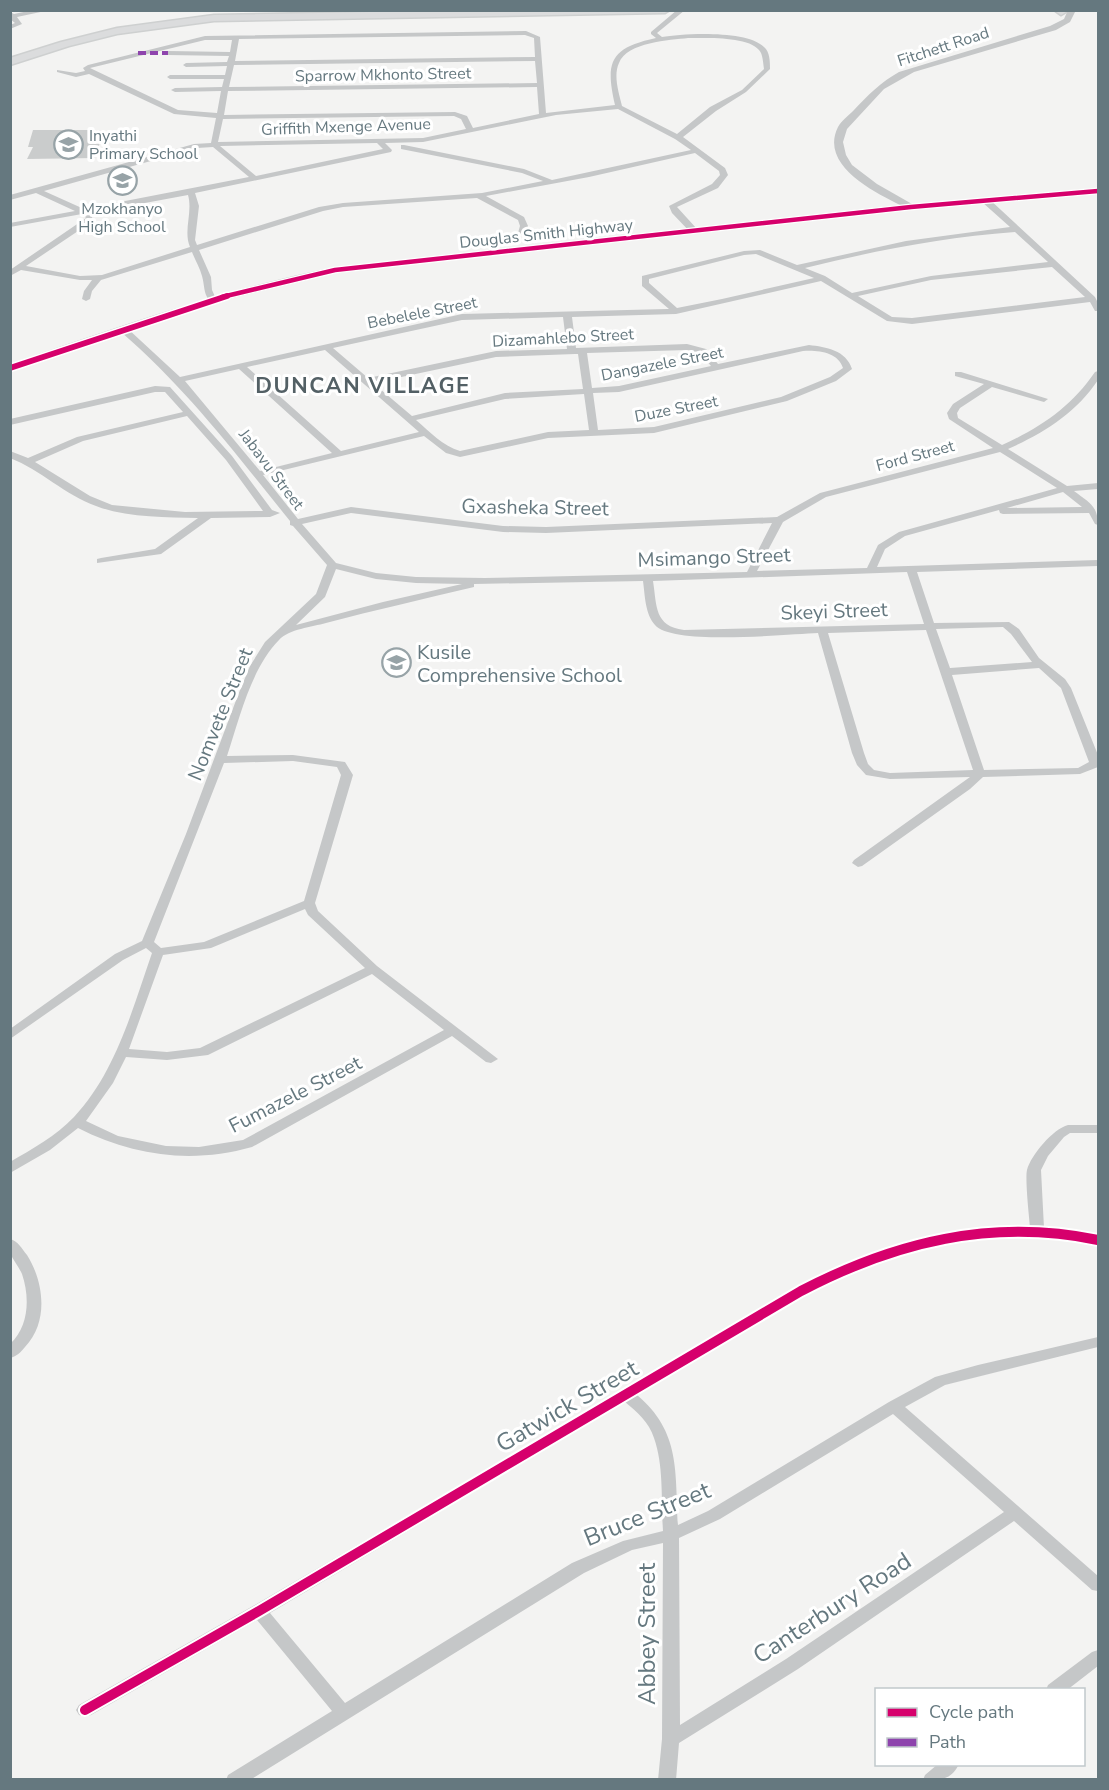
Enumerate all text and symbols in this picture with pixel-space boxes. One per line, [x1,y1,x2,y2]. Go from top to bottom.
street label: Fitchett Road [895,22,992,72]
street label: Sparrow Mkhonto Street [295,62,472,88]
street label: Griffith Mxenge Avenue [261,113,431,141]
place label: Inyathi Primary School [89,125,198,165]
school or university icon: Inyathi Primary School [52,128,84,160]
school or university icon: Mzokhanyo High School [106,164,138,196]
place label: Mzokhanyo High School [78,198,166,238]
street label: Douglas Smith Highway [458,214,635,254]
street label: Bebelele Street [365,291,479,334]
street label: Dizamahlebo Street [492,323,635,353]
street label: Dangazele Street [599,341,726,387]
district label: DUNCAN VILLAGE [255,371,471,401]
street label: Duze Street [633,390,720,428]
street label: Jabavu Street [233,424,309,515]
street label: Ford Street [874,435,957,477]
street label: Gxasheka Street [461,493,610,522]
street label: Msimango Street [637,541,792,574]
street label: Skeyi Street [780,596,889,627]
place label: Kusile Comprehensive School [417,639,622,689]
street label: Nomvete Street [182,643,260,785]
school or university icon: Kusile Comprehensive School [380,647,412,679]
street label: Fumazele Street [224,1049,367,1140]
street label: Gatwick Street [490,1352,644,1460]
street label: Bruce Street [579,1474,715,1554]
street label: Canterbury Road [747,1545,917,1671]
street label: Abbey Street [631,1562,663,1705]
legend [875,1688,1085,1766]
text: Cycle path [929,1700,1014,1724]
text: Path [929,1730,966,1754]

